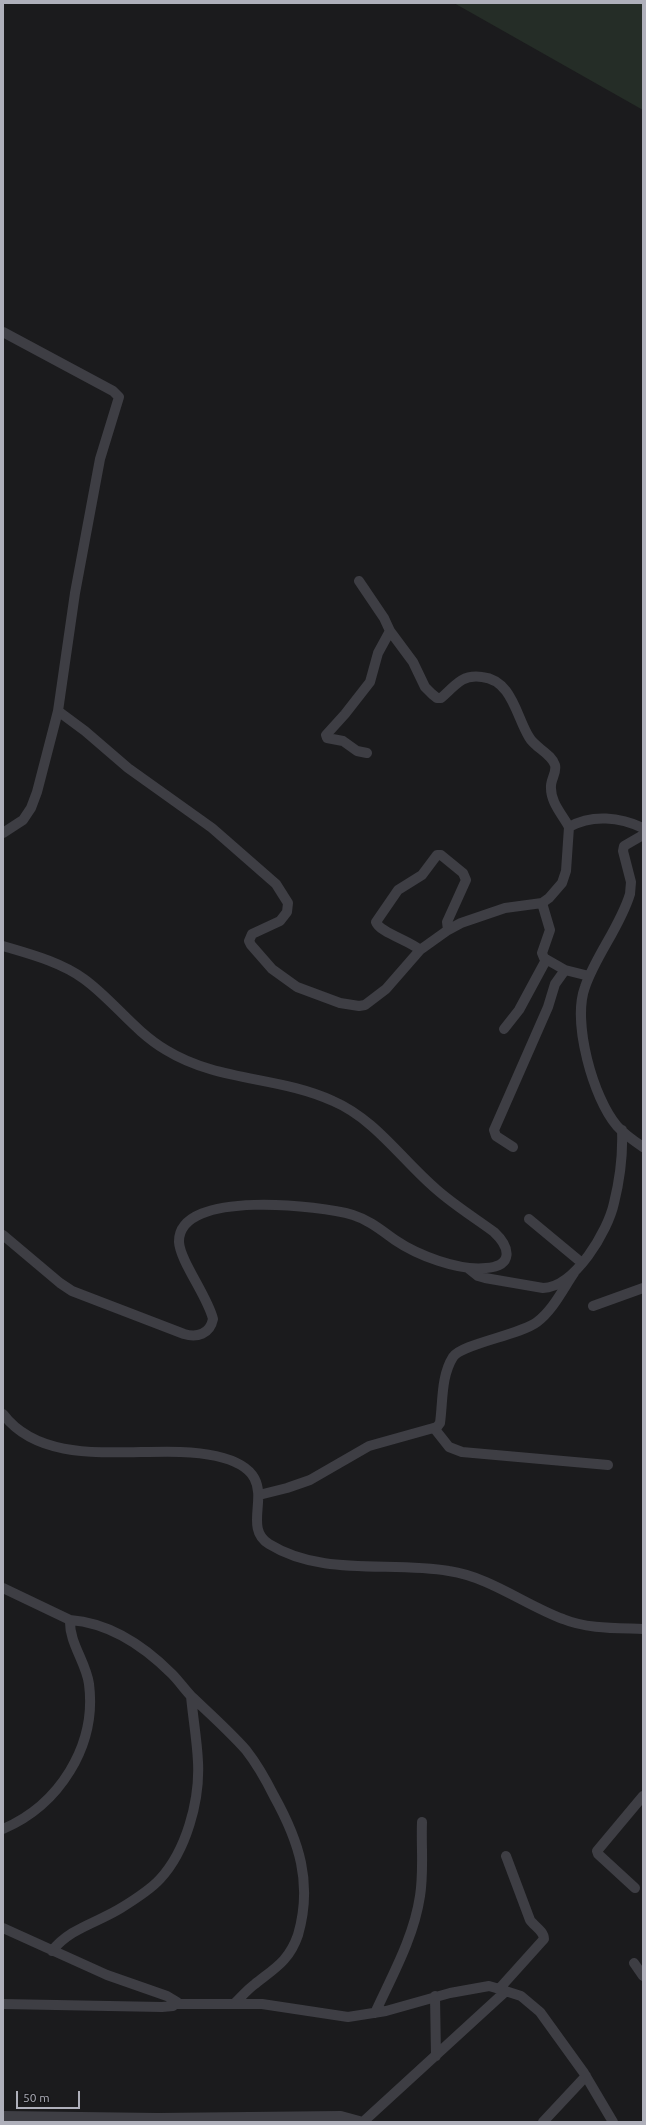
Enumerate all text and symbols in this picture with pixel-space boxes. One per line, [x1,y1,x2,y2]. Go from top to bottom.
scale bar [18,2083,82,2109]
text: 50 m [23,2091,50,2104]

